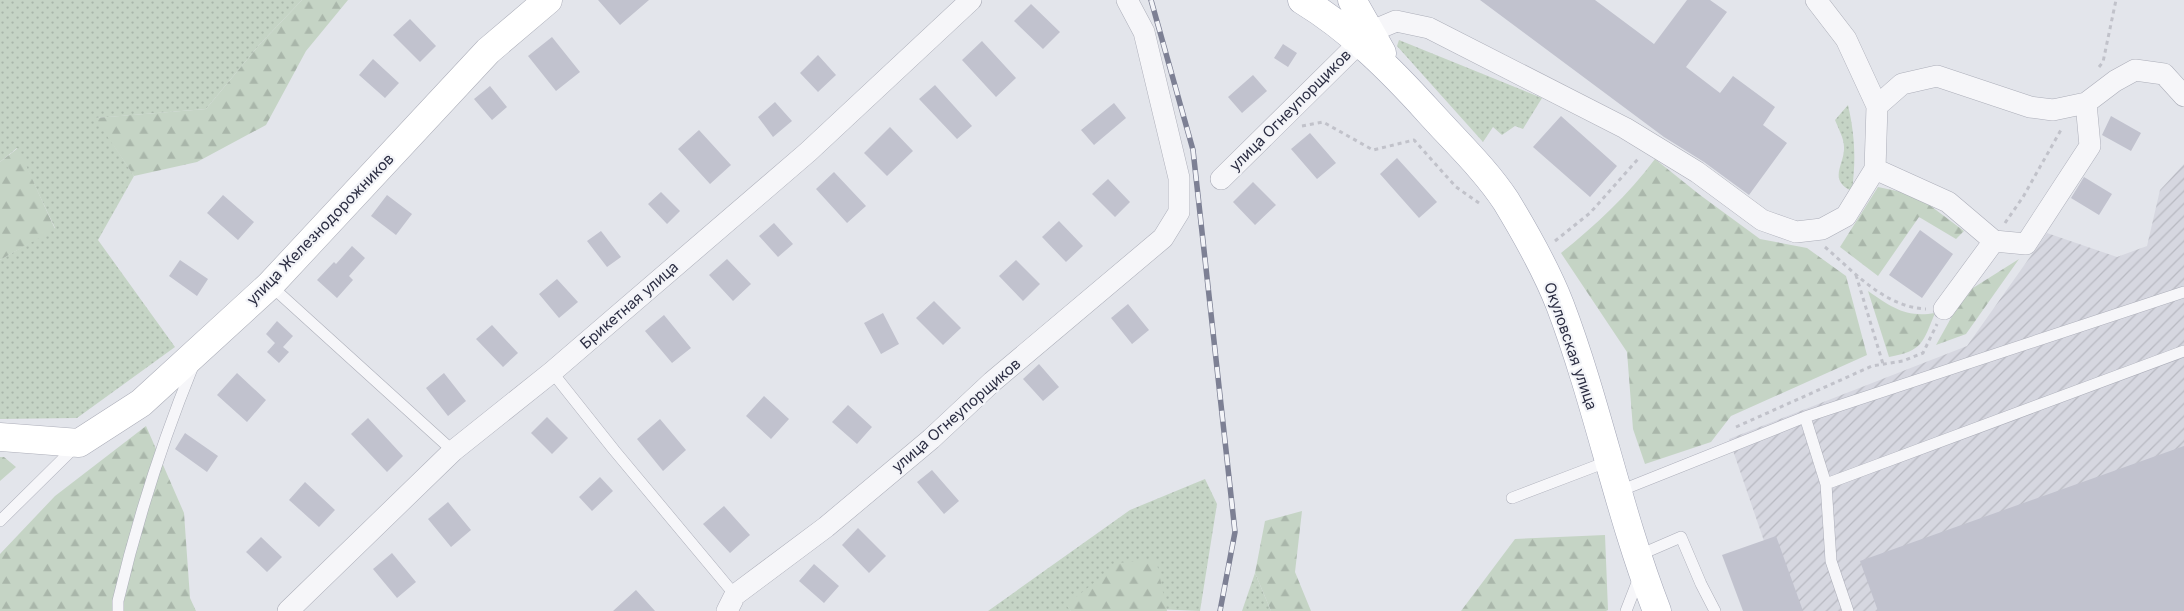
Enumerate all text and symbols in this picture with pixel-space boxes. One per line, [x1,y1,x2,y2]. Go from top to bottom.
street label: улица Огнеупорщиков [1225,45,1355,175]
street label: улица Железнодорожников [242,149,398,309]
street label: Брикетная улица [576,257,682,353]
street label: Окуловская улица [1540,280,1602,412]
street label: улица Огнеупорщиков [888,354,1024,476]

